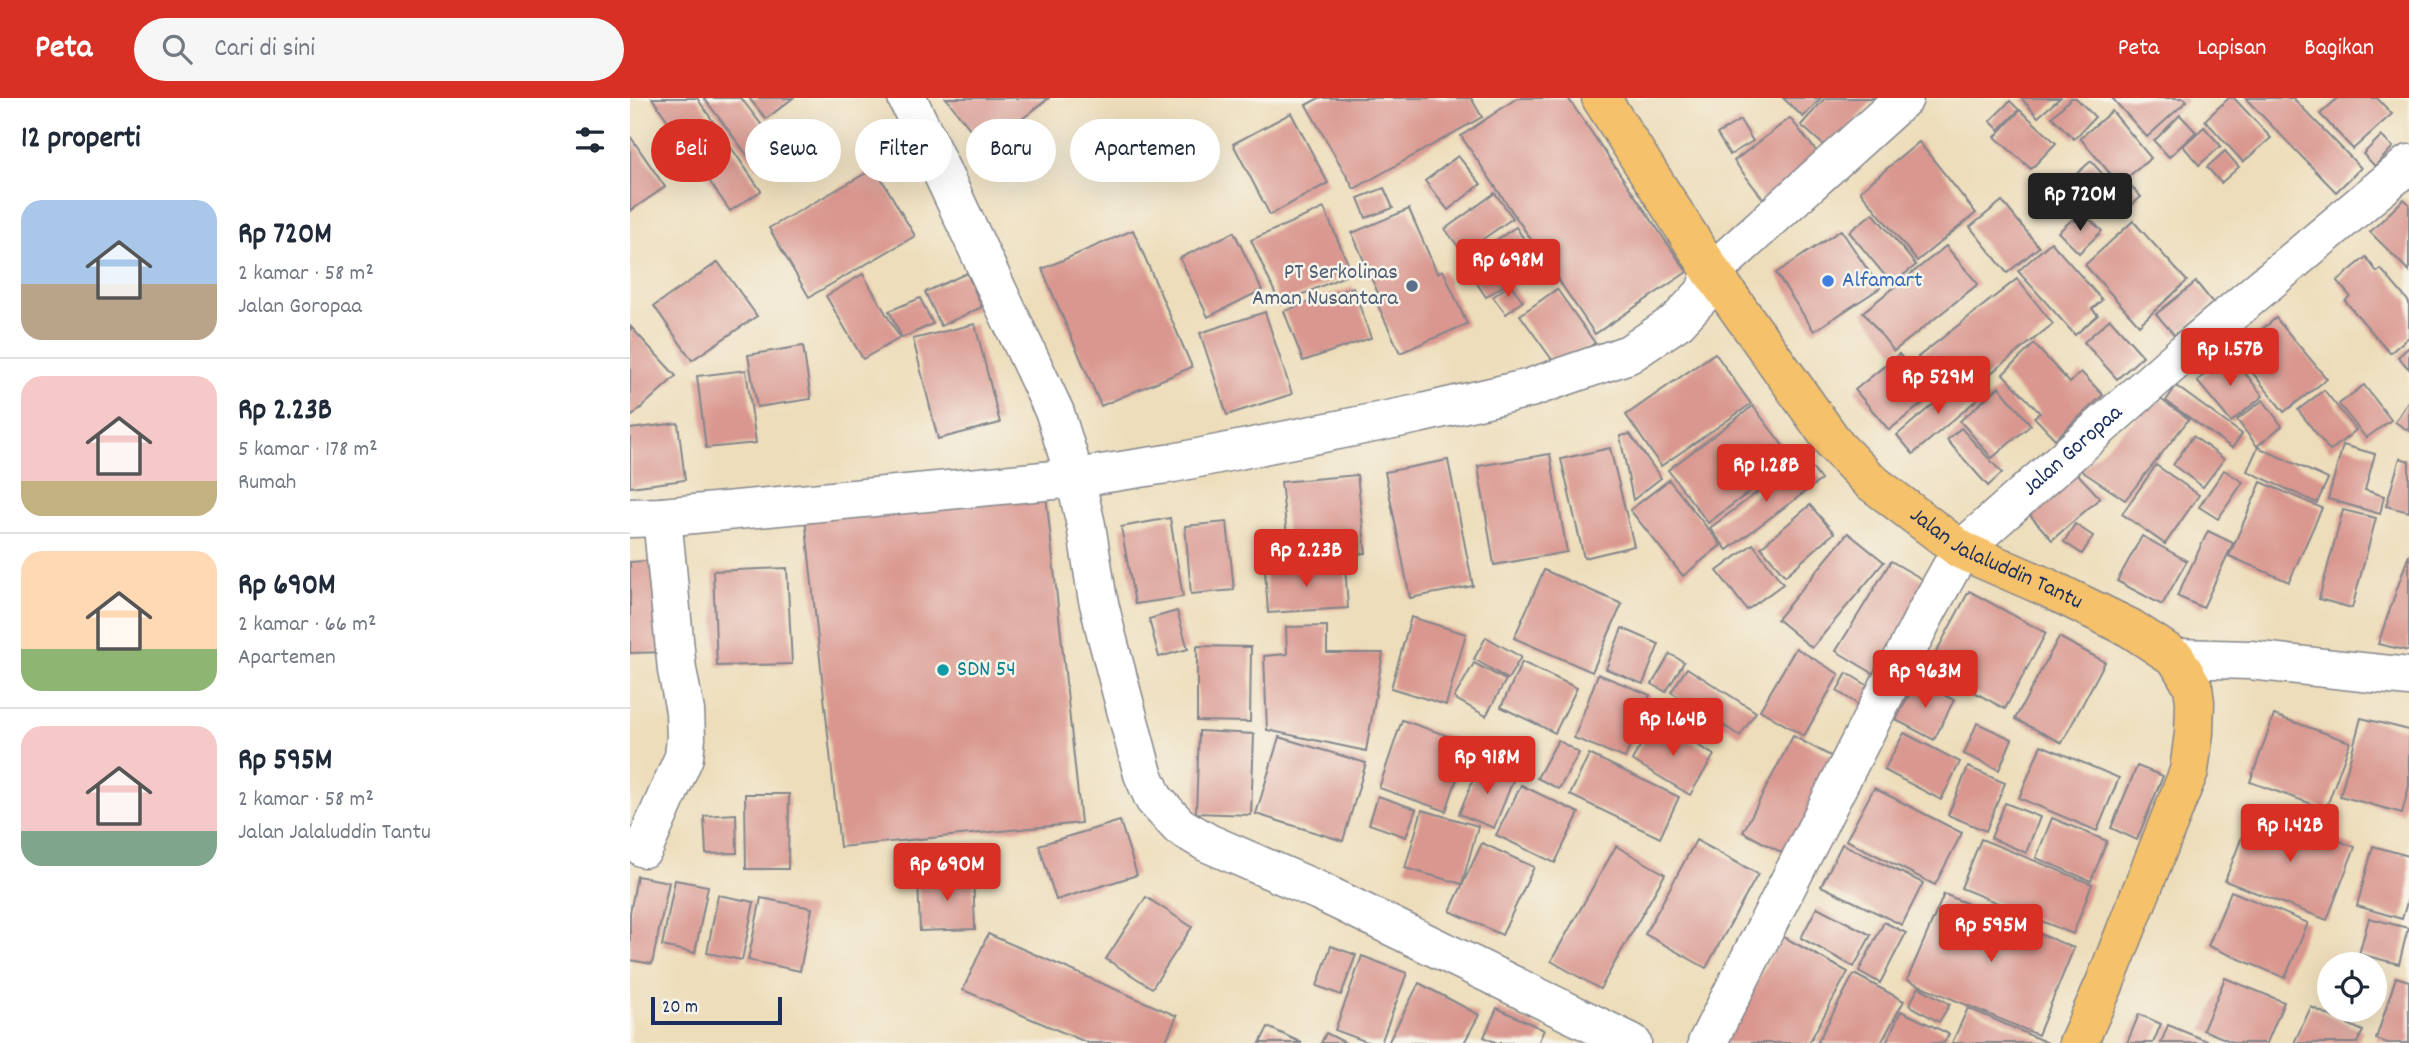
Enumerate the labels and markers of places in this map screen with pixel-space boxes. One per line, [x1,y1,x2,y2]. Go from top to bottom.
pin: Rp 720M [2015,174,2145,233]
pin: Rp 698M [1443,240,1573,299]
place label: PT Serkolinas Aman Nusantara [1252,257,1399,316]
place label: Alfamart [1842,265,1923,298]
marker: Alfamart [1820,273,1836,289]
marker: PT Serkolinas Aman Nusantara [1404,278,1420,294]
pin: Rp 1.57B [2158,328,2302,388]
pin: Rp 529M [1873,356,2003,416]
pin: Rp 1.28B [1694,444,1838,504]
pin: Rp 2.23B [1234,530,1378,589]
pin: Rp 963M [1860,650,1990,710]
place label: SDN 54 [957,654,1016,687]
marker: SDN 54 [935,662,951,678]
pin: Rp 1.64B [1601,698,1745,758]
pin: Rp 918M [1422,736,1552,796]
pin: Rp 1.42B [2218,804,2362,864]
pin: Rp 690M [882,844,1012,903]
pin: Rp 595M [1926,904,2056,964]

